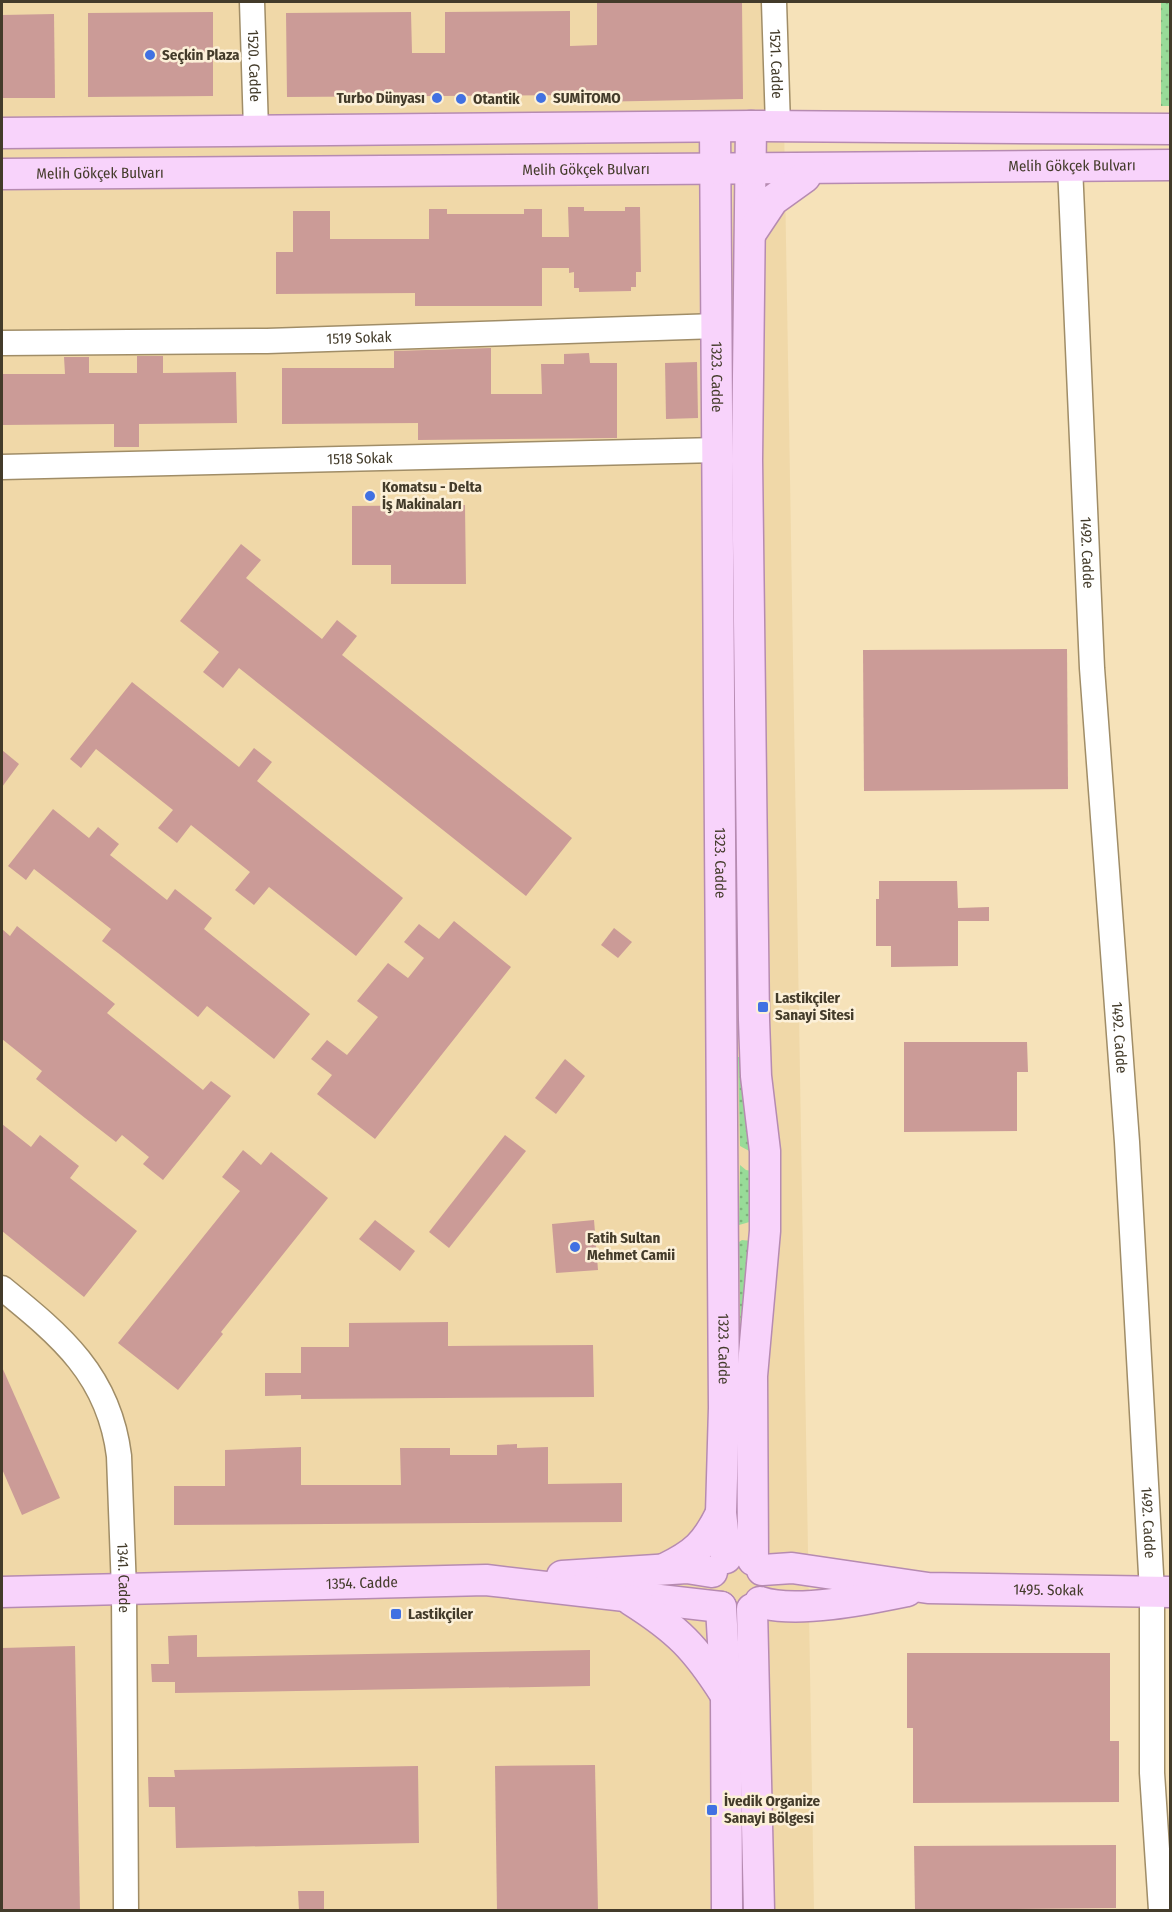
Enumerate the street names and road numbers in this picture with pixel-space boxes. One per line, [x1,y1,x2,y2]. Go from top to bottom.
street label: 1521. Cadde [766,29,786,99]
street label: 1520. Cadde [244,30,264,102]
street label: Melih Gökçek Bulvarı [1008,156,1136,175]
street label: Melih Gökçek Bulvarı [522,160,650,179]
street label: Melih Gökçek Bulvarı [36,164,164,183]
street label: 1519 Sokak [326,328,392,348]
street label: 1323. Cadde [708,341,726,413]
street label: 1518 Sokak [327,449,393,468]
street label: 1492. Cadde [1076,516,1098,589]
street label: 1323. Cadde [711,827,729,899]
street label: 1492. Cadde [1108,1001,1131,1074]
street label: 1323. Cadde [714,1313,733,1385]
street label: 1492. Cadde [1137,1486,1159,1559]
street label: 1341. Cadde [113,1543,133,1613]
street label: 1354. Cadde [326,1573,398,1593]
street label: 1495. Sokak [1013,1580,1084,1600]

